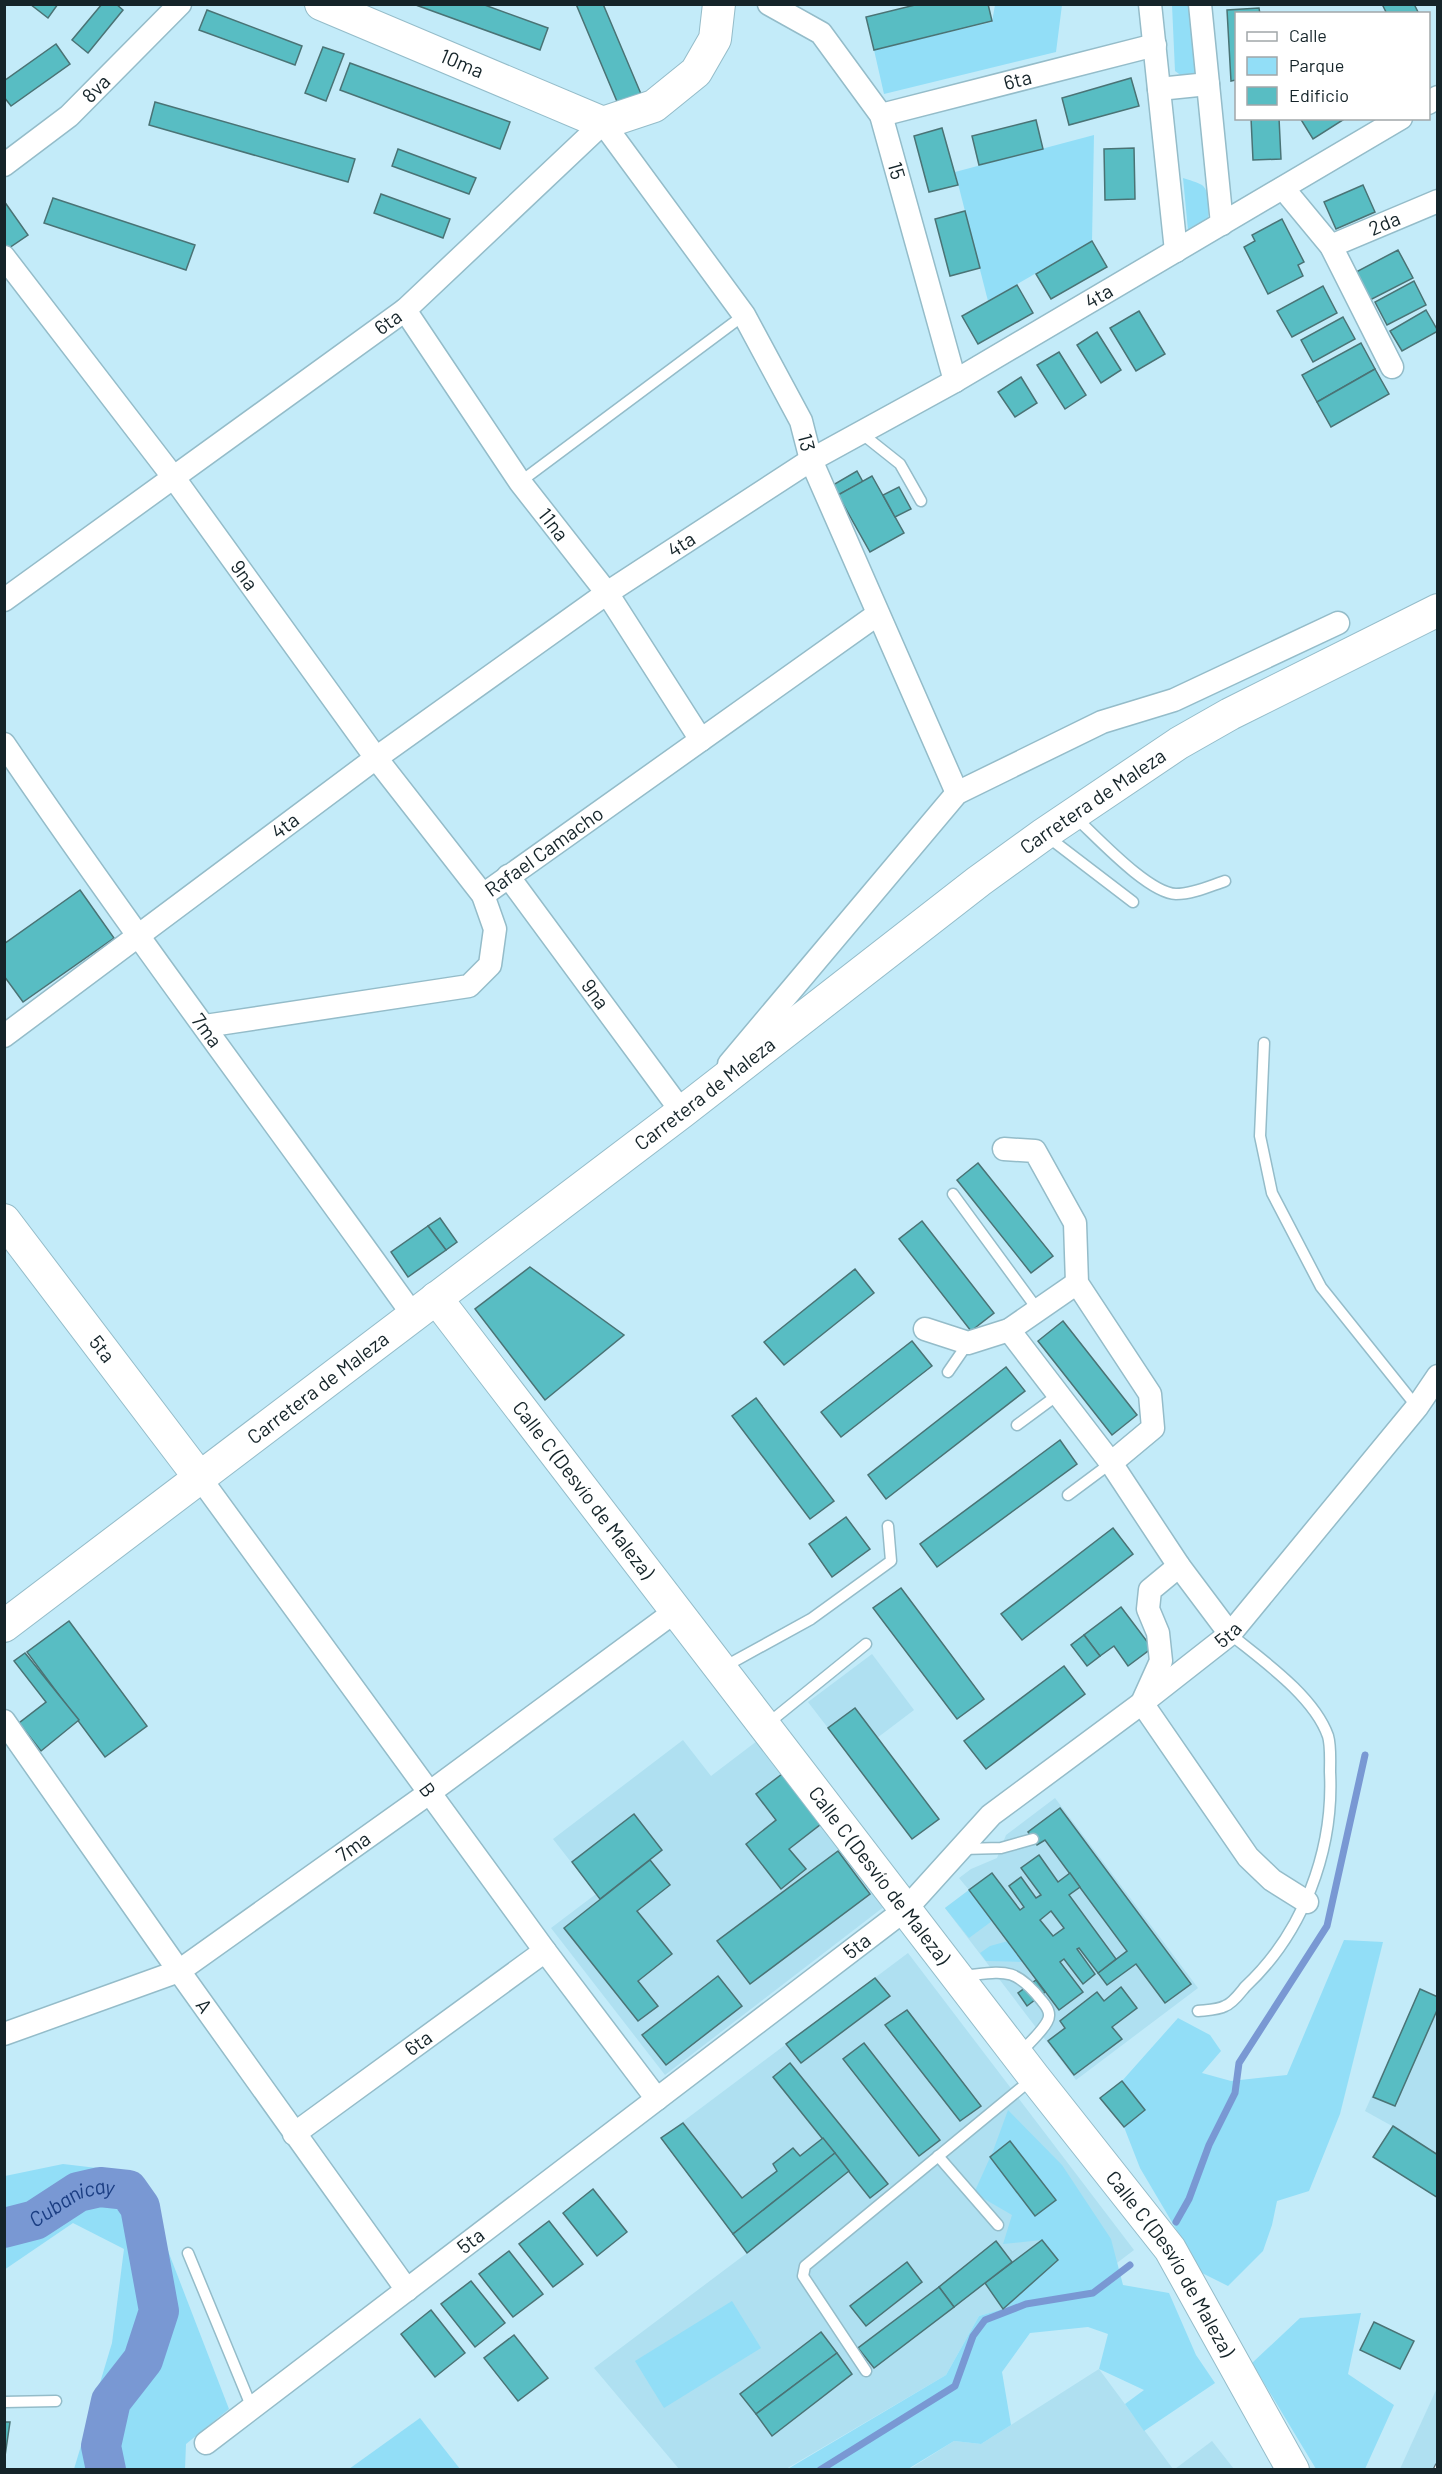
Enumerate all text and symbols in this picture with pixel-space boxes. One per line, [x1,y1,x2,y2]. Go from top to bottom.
legend [1235,12,1430,120]
text: Calle [1289,24,1327,46]
street label: 10ma [437,43,488,82]
text: Parque [1289,54,1344,76]
street label: 6ta [1001,64,1034,94]
street label: 8va [76,69,115,107]
text: Edificio [1289,84,1349,106]
street label: 15 [884,159,911,182]
street label: 2da [1365,205,1403,240]
street label: 4ta [1080,278,1117,313]
street label: 6ta [369,304,406,339]
street label: 13 [794,431,821,454]
street label: 11na [534,503,574,545]
street label: 4ta [662,526,699,562]
street label: 9na [226,555,264,595]
street label: Carretera de Maleza [1015,743,1170,859]
street label: Rafael Camacho [480,800,607,901]
street label: 4ta [266,807,303,843]
street label: 9na [577,974,615,1013]
street label: 7ma [187,1008,228,1052]
street label: Carretera de Maleza [629,1031,779,1155]
street label: Carretera de Maleza [242,1326,393,1448]
street label: 5ta [85,1330,121,1367]
street label: Calle C (Desvío de Maleza) [508,1396,660,1584]
street label: 5ta [1209,1617,1246,1652]
street label: B [415,1777,442,1801]
street label: Calle C (Desvío de Maleza) [804,1781,956,1969]
street label: 7ma [331,1826,374,1866]
street label: 5ta [838,1927,875,1963]
street label: A [191,1993,218,2017]
street label: 6ta [400,2025,436,2060]
street label: Calle C (Desvío de Maleza) [1102,2165,1241,2361]
water label: Cubanicay [24,2172,117,2232]
street label: 5ta [452,2222,488,2258]

